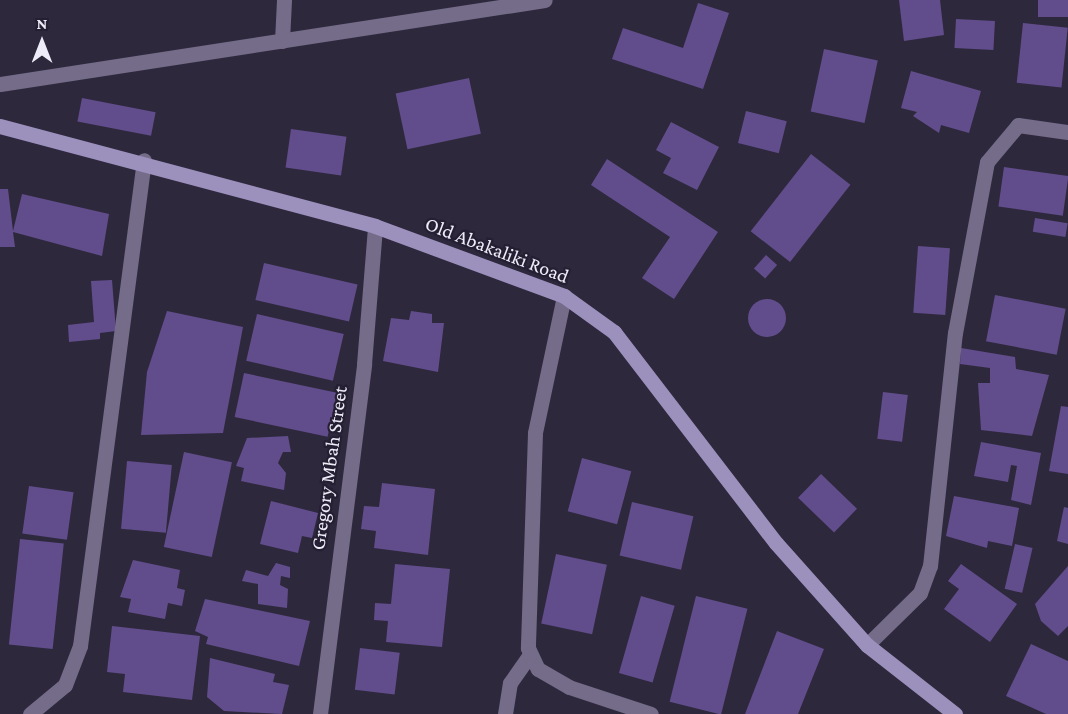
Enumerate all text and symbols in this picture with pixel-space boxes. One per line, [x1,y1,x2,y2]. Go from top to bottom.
north arrow [12,12,72,72]
text: N [37,15,47,32]
street label: Old Abakaliki Road [422,212,572,288]
street label: Gregory Mbah Street [306,385,352,551]

